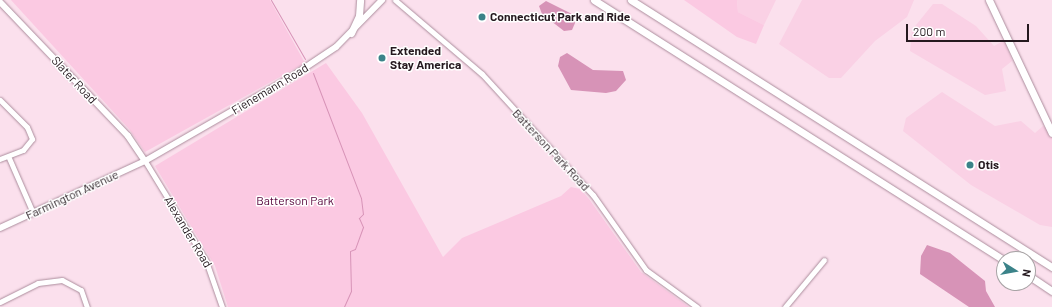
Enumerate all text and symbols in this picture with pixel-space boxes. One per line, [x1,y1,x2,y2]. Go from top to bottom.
place label: Connecticut Park and Ride [490,10,630,24]
marker: Connecticut Park and Ride [477,12,487,22]
scale bar [908,16,1031,42]
text: 200 m [913,24,945,38]
place label: Extended Stay America [390,44,461,72]
street label: Slater Road [48,53,100,107]
marker: Extended Stay America [377,53,387,63]
street label: Fienemann Road [229,60,311,118]
street label: Batterson Park Road [509,106,593,194]
place label: Otis [978,158,999,172]
marker: Otis [965,160,975,170]
street label: Farmington Avenue [23,167,121,223]
street label: Alexander Road [161,194,215,270]
park label: Batterson Park [256,194,334,208]
north arrow [996,251,1036,291]
text: N [1020,268,1034,278]

